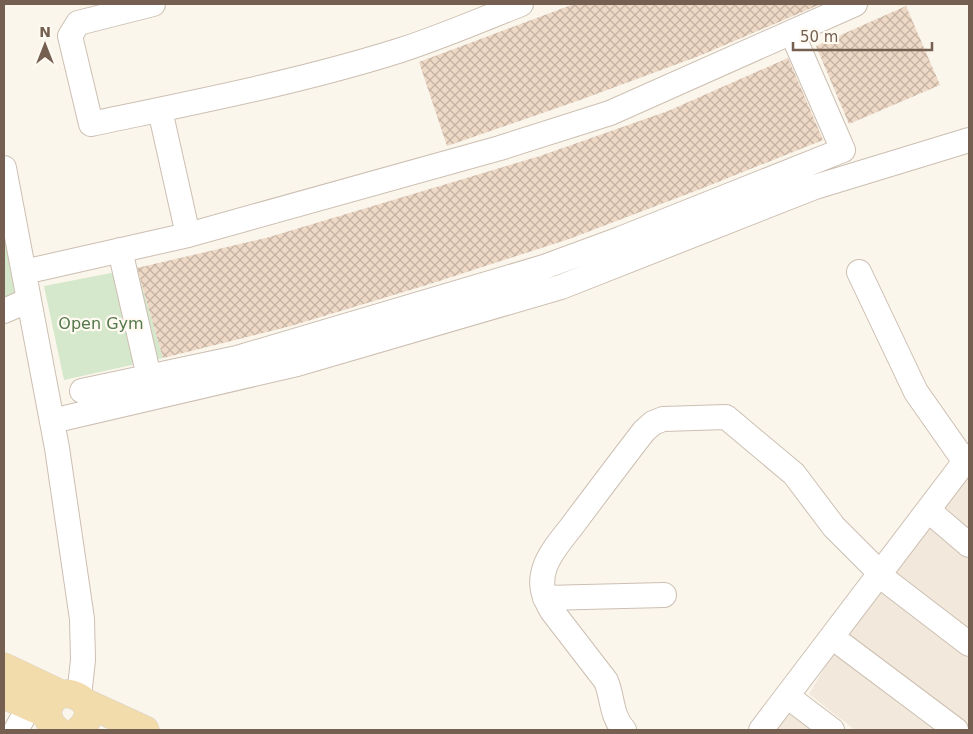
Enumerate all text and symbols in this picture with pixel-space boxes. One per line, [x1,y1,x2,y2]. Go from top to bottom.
north arrow [20,20,70,70]
scale bar [793,20,932,52]
text: N [39,24,51,40]
text: 50 m [800,28,838,46]
park label: Open Gym [58,314,144,333]

